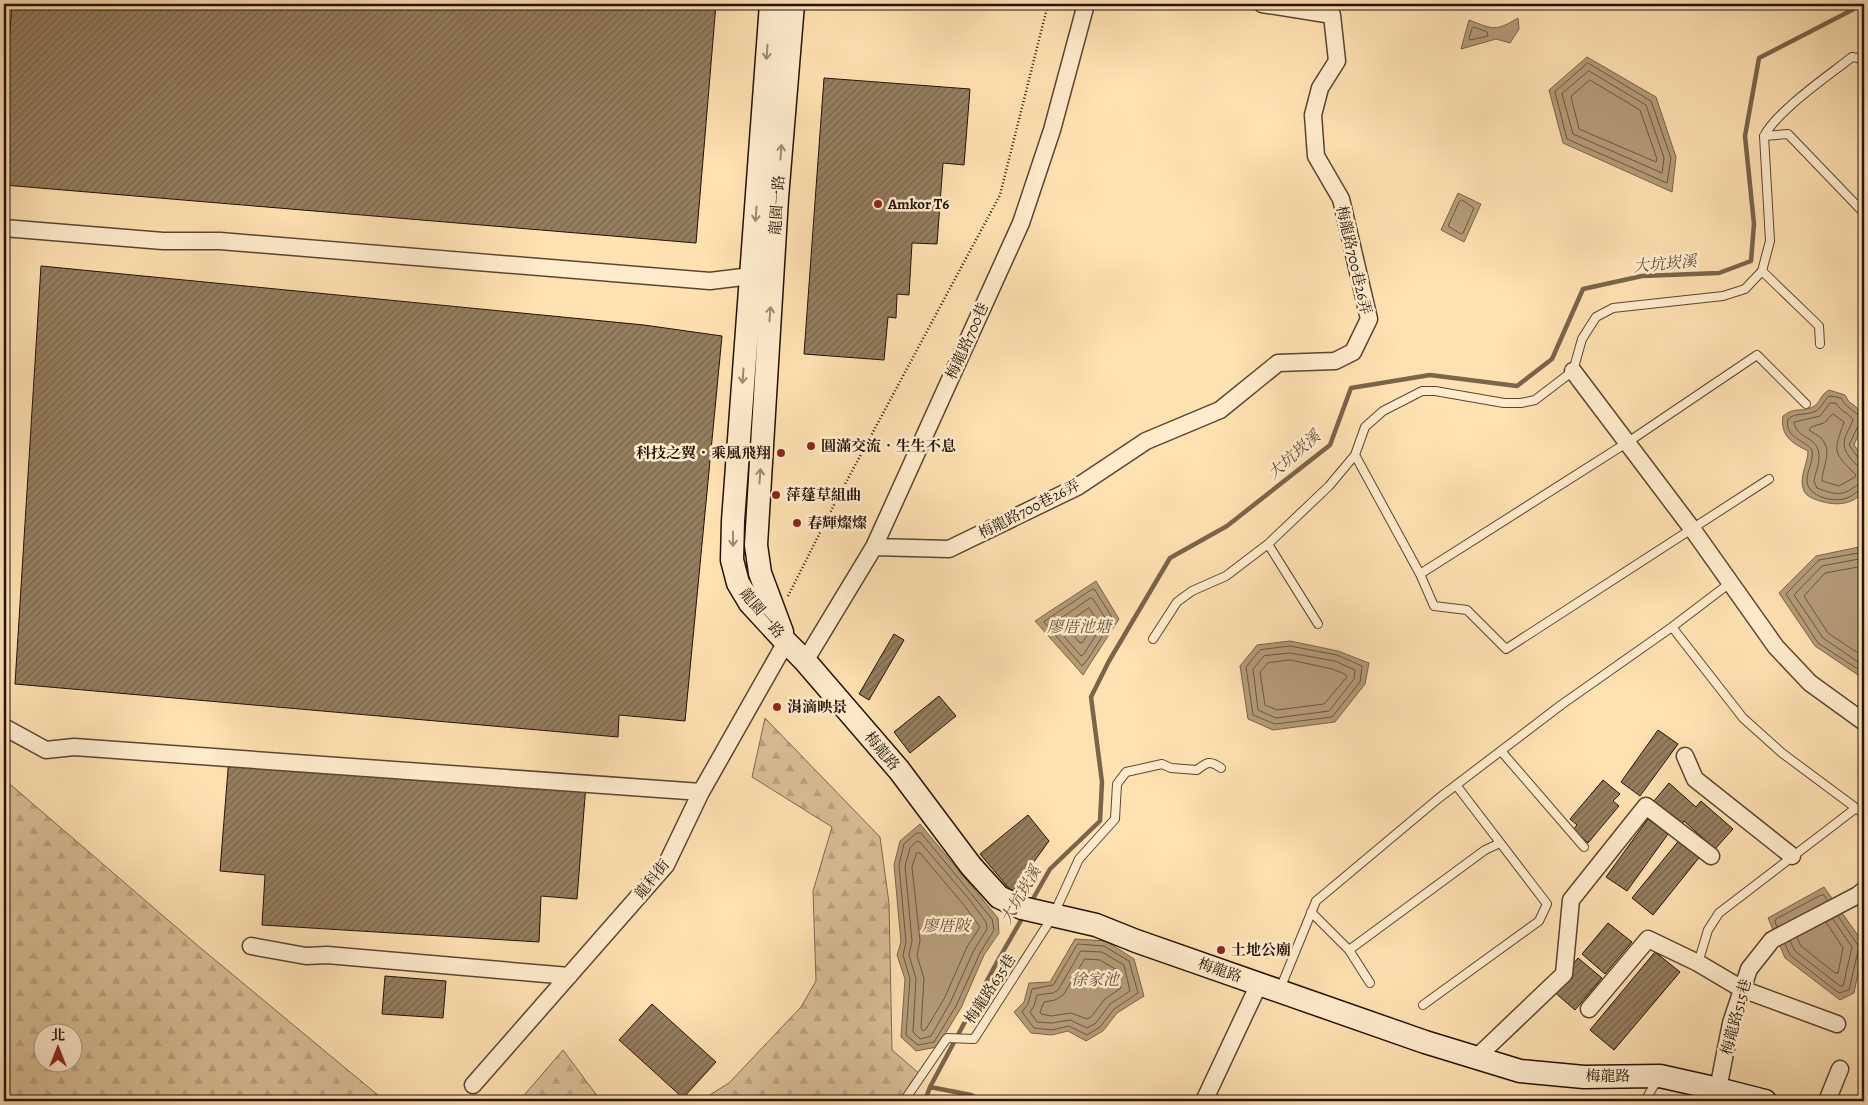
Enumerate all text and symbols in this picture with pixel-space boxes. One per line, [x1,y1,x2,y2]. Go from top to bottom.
one-way arrow [763,44,772,60]
one-way arrow [776,144,786,160]
street label: 龍園一路 [765,174,789,236]
place label: Amkor T6 [887,194,949,214]
marker: Amkor T6 [872,198,884,210]
street label: 梅龍路700巷26弄 [1332,203,1376,317]
one-way arrow [751,206,760,222]
water label: 大坑崁溪 [1632,250,1700,278]
street label: 梅龍路700巷 [941,299,993,383]
one-way arrow [766,306,775,322]
one-way arrow [739,368,748,384]
water label: 大坑崁溪 [1263,424,1327,484]
place label: 圓滿交流．生生不息 [821,436,956,456]
marker: 圓滿交流．生生不息 [805,440,817,452]
place label: 科技之翼．乘風飛翔 [636,443,771,463]
marker: 科技之翼．乘風飛翔 [775,447,787,459]
one-way arrow [756,469,765,485]
street label: 梅龍路700巷26弄 [975,475,1083,543]
place label: 萍蓬草組曲 [786,485,861,505]
marker: 萍蓬草組曲 [770,489,782,501]
place label: 春輝燦燦 [807,513,867,533]
marker: 春輝燦燦 [791,517,803,529]
one-way arrow [728,530,738,546]
street label: 龍園一路 [735,584,789,642]
water label: 廖厝池塘 [1047,616,1114,638]
place label: 涓滴映景 [787,697,847,717]
marker: 涓滴映景 [771,701,783,713]
street label: 梅龍路 [860,727,904,775]
street label: 龍科街 [630,855,674,903]
water label: 大坑崁溪 [995,860,1048,928]
water label: 廖厝陂 [922,915,972,937]
place label: 土地公廟 [1231,940,1291,960]
marker: 土地公廟 [1215,944,1227,956]
street label: 梅龍路635巷 [960,950,1020,1028]
street label: 梅龍路 [1195,953,1245,987]
water label: 徐家池 [1071,969,1121,991]
street label: 梅龍路515巷 [1716,977,1756,1057]
north arrow [32,1022,82,1072]
text: 北 [51,1026,65,1045]
street label: 梅龍路 [1585,1066,1631,1086]

